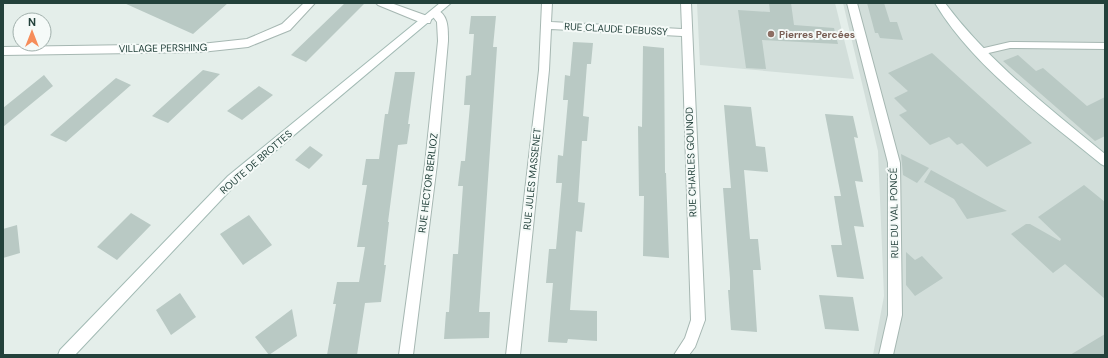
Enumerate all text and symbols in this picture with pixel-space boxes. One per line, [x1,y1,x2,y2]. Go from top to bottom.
north arrow [12,12,52,52]
text: N [28,15,36,29]
street label: RUE CLAUDE DEBUSSY [564,20,668,38]
place label: Pierres Percées [779,28,855,41]
marker: Pierres Percées [766,29,776,39]
street label: VILLAGE PERSHING [119,41,207,55]
street label: RUE CHARLES GOUNOD [683,107,699,217]
street label: ROUTE DE BROTTES [217,127,295,197]
street label: RUE JULES MASSENET [520,127,544,231]
street label: RUE HECTOR BERLIOZ [415,132,441,234]
street label: RUE DU VAL PONCÉ [887,167,901,258]

